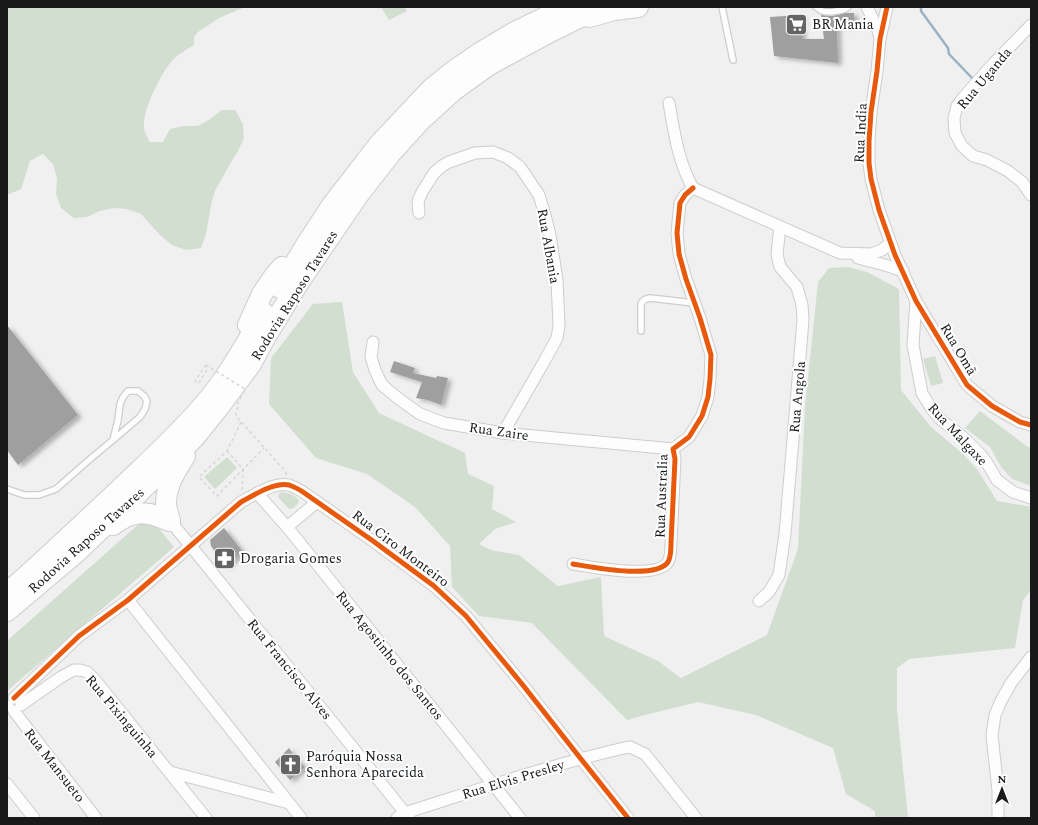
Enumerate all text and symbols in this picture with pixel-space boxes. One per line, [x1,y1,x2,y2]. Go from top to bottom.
supermarket icon: BR Mania [784,11,810,37]
place label: BR Mania [812,14,874,35]
street label: Rua Uganda [952,43,1017,114]
street label: Rua India [848,102,873,164]
street label: Rua Albania [532,207,565,285]
street label: Rodovia Raposo Tavares [246,226,343,365]
street label: Rua Omã [935,319,982,379]
street label: Rua Angola [784,360,811,434]
street label: Rua Malgaxe [923,398,993,471]
street label: Rua Zaire [468,417,530,446]
street label: Rua Australia [650,453,673,539]
street label: Rodovia Raposo Tavares [23,482,149,598]
street label: Rua Ciro Monteiro [348,505,454,592]
pharmacy icon: Drogaria Gomes [212,545,238,571]
place label: Drogaria Gomes [240,548,342,569]
street label: Rua Agostinho dos Santos [331,586,449,725]
street label: Rua Francisco Alves [242,614,337,725]
street label: Rua Pixinguinha [80,670,163,763]
street label: Rua Mansueto [19,724,90,807]
place label: Paróquia Nossa Senhora Aparecida [306,746,424,783]
church icon: Paróquia Nossa Senhora Aparecida [277,751,303,777]
street label: Rua Elvis Presley [459,754,568,805]
north arrow [982,769,1022,809]
text: N [998,771,1007,788]

